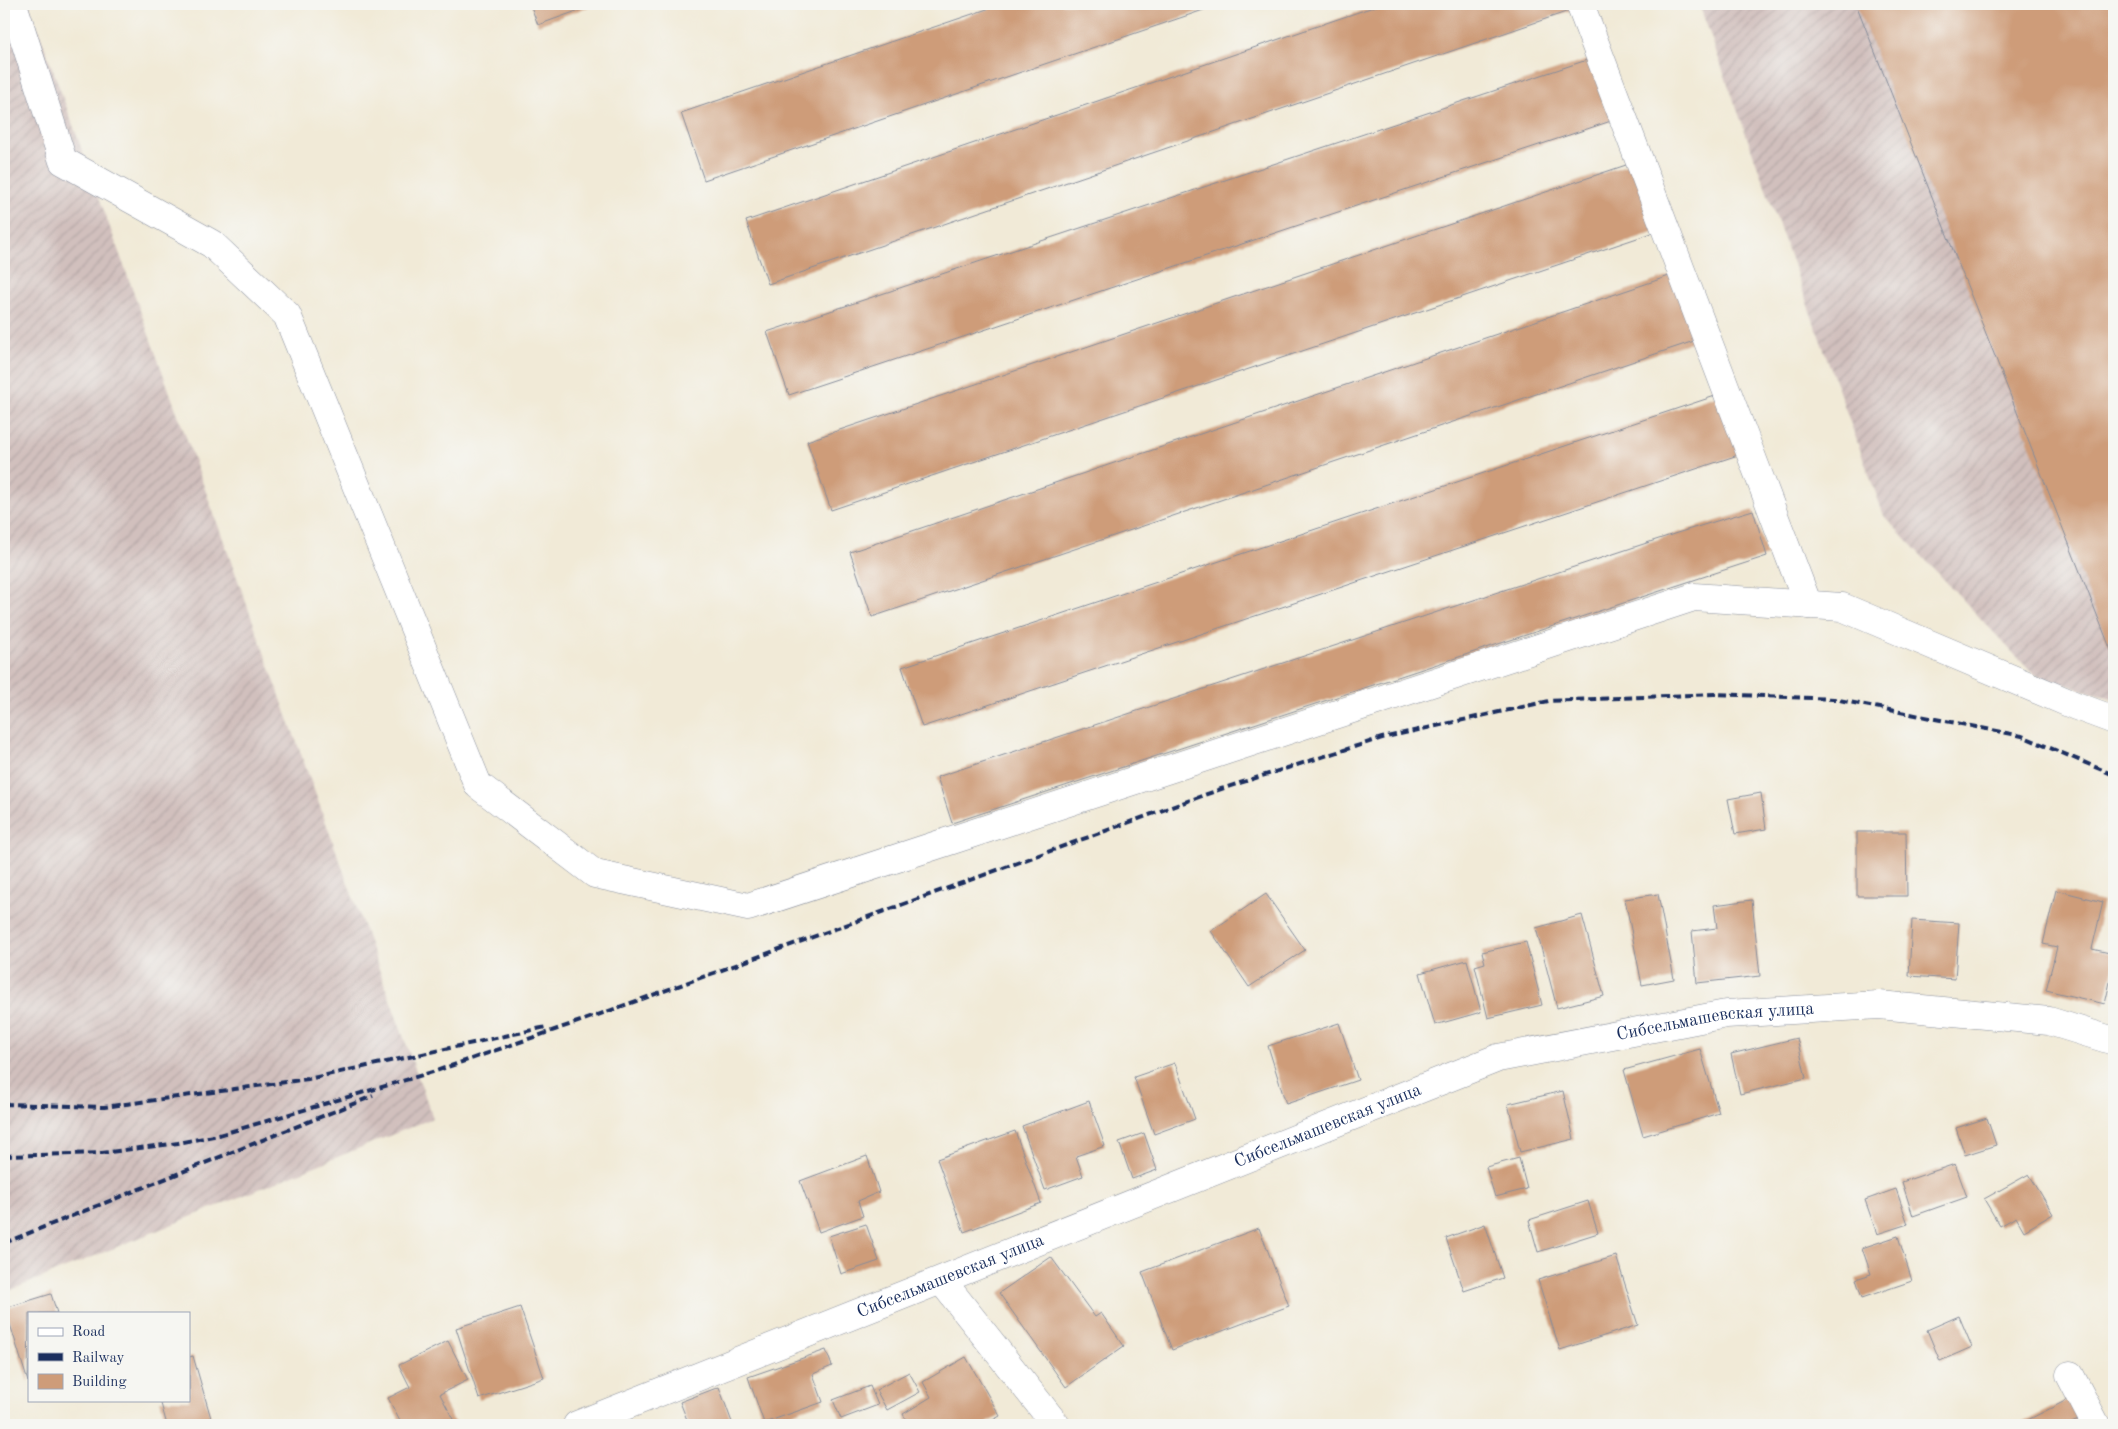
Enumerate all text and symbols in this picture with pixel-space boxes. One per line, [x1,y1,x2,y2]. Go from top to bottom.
street label: Сибсельмашевская улица [1615,1000,1815,1044]
street label: Сибсельмашевская улица [1232,1081,1424,1171]
street label: Сибсельмашевская улица [854,1231,1047,1321]
legend [28,1312,190,1402]
text: Road [72,1325,106,1340]
text: Railway [72,1351,125,1366]
text: Building [72,1375,127,1390]

